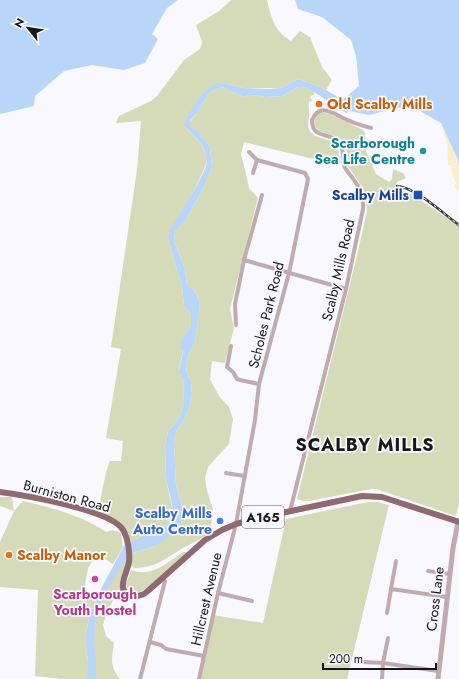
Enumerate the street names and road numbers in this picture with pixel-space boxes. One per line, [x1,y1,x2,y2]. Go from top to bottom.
street label: Scalby Mills Road [317,217,359,323]
street label: Scholes Park Road [243,260,289,370]
street label: Burniston Road [21,475,113,517]
road number: A165 [242,506,284,528]
street label: Hillcrest Avenue [186,550,226,648]
street label: Cross Lane [421,566,449,632]

